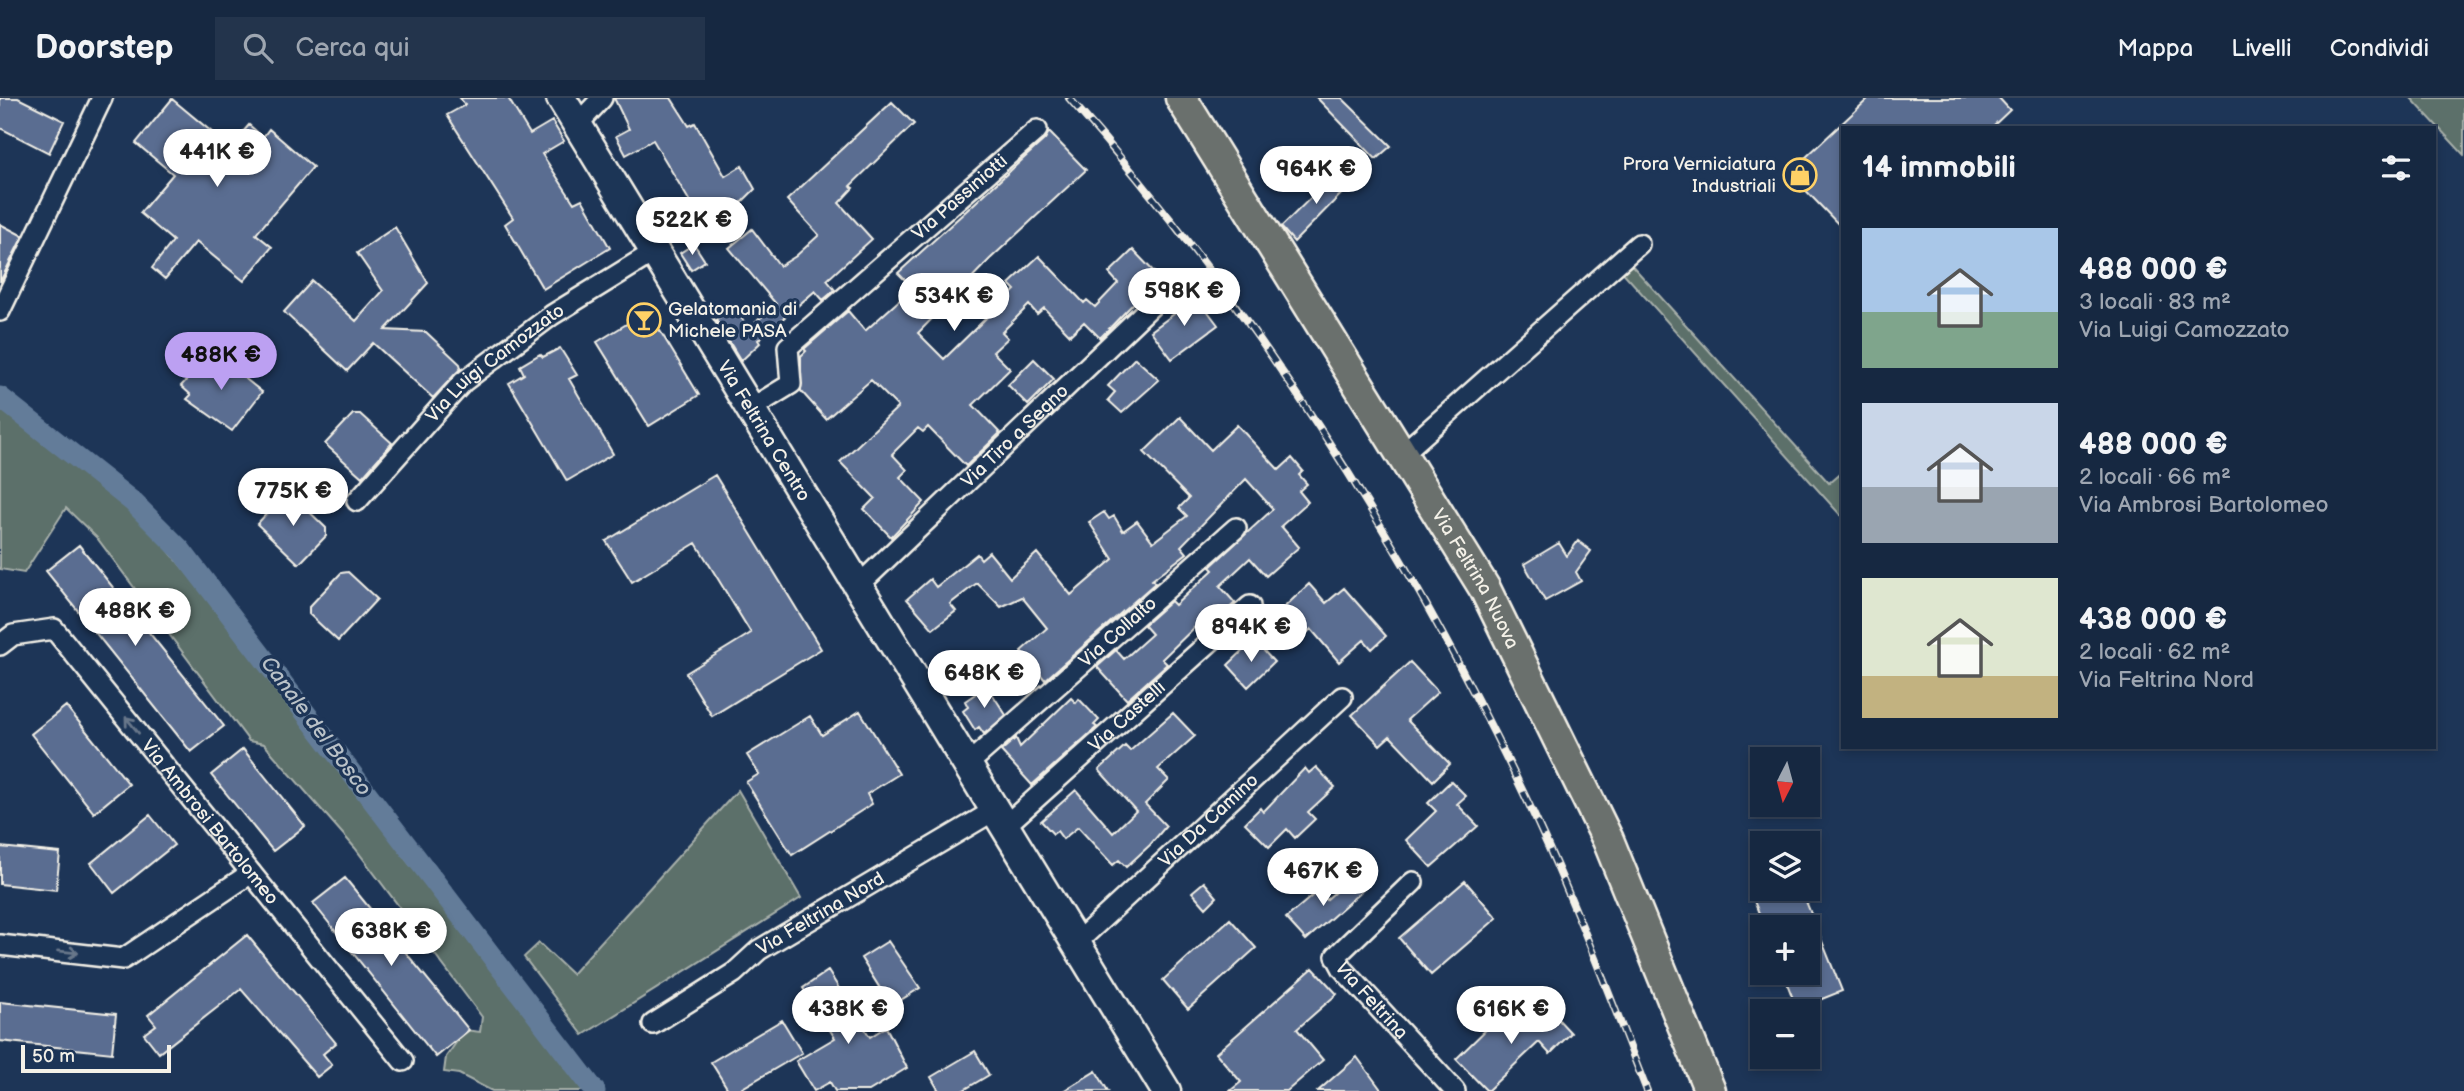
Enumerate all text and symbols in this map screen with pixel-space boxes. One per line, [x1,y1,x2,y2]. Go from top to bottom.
search box [215,17,705,80]
text: Doorstep [35,28,173,68]
icon: search [239,29,277,67]
text: Cerca qui [295,33,410,64]
text: Mappa [2118,34,2193,63]
text: Livelli [2231,34,2292,63]
text: Condividi [2330,34,2429,63]
pin: 441K € [160,130,274,189]
text: 441K € [179,138,255,166]
pin: 964K € [1259,146,1373,206]
street label: Via Passiniotti [907,149,1012,245]
icon: filters [2377,149,2415,187]
text: 14 immobili [1862,150,2016,186]
place label: Prora Verniciatura Industriali [1623,153,1776,198]
text: 964K € [1276,155,1356,183]
shop icon: Prora Verniciatura Industriali [1781,156,1819,194]
pin: 522K € [635,198,749,257]
text: 522K € [652,206,732,234]
text: 488 000 € [2079,252,2228,288]
icon: home [1918,256,2002,340]
pin: 598K € [1127,268,1241,328]
pin: 534K € [897,274,1011,333]
text: 598K € [1144,277,1224,305]
text: 534K € [914,282,994,310]
text: 3 locali · 83 m² [2079,288,2231,316]
place label: Gelatomania di Michele PASA [668,298,797,343]
street label: Via Luigi Camozzato [421,299,568,427]
bar icon: Gelatomania di Michele PASA [625,301,663,339]
text: Via Luigi Camozzato [2079,316,2290,344]
pin: 488K € [164,332,278,392]
text: 488K € [181,341,261,369]
street label: Via Feltrina Centro [712,356,816,506]
street label: Via Tiro a Segno [956,379,1073,493]
text: 488 000 € [2079,427,2228,463]
icon: home [1918,431,2002,515]
text: 2 locali · 66 m² [2079,463,2231,491]
pin: 775K € [236,468,350,528]
text: 775K € [254,477,332,505]
text: Via Ambrosi Bartolomeo [2079,491,2328,519]
street label: Via Feltrina Nuova [1427,505,1524,653]
pin: 488K € [78,588,192,648]
street label: Via Collalto [1074,592,1161,672]
text: 488K € [95,597,175,625]
text: 438 000 € [2079,602,2227,638]
pin: 894K € [1194,604,1308,664]
icon: home [1918,606,2002,690]
text: 894K € [1211,613,1291,641]
text: 2 locali · 62 m² [2079,638,2230,666]
pin: 648K € [927,650,1041,710]
water label: Canale del Bosco [255,651,377,801]
text: 648K € [944,659,1024,687]
text: Via Feltrina Nord [2079,666,2254,694]
street label: Via Castelli [1084,676,1170,757]
one-way arrow [124,716,139,734]
street label: Via Ambrosi Bartolomeo [136,735,284,909]
north arrow [1750,747,1820,817]
map controls [1750,747,1820,1069]
street label: Via Da Camino [1154,769,1263,872]
button: layers [1750,831,1820,901]
pin: 467K € [1266,848,1380,908]
text: 467K € [1283,857,1363,885]
street label: Via Feltrina Nord [752,867,888,960]
pin: 638K € [334,908,448,968]
button: + [1750,915,1820,985]
text: 638K € [351,917,431,945]
one-way arrow [56,946,79,959]
street label: Via Feltrina [1330,958,1413,1044]
pin: 438K € [791,986,905,1046]
pin: 616K € [1454,986,1568,1046]
text: 438K € [808,995,888,1023]
text: 616K € [1473,995,1549,1023]
button: − [1750,999,1820,1069]
scale bar [21,1042,172,1074]
text: 50 m [32,1045,75,1068]

